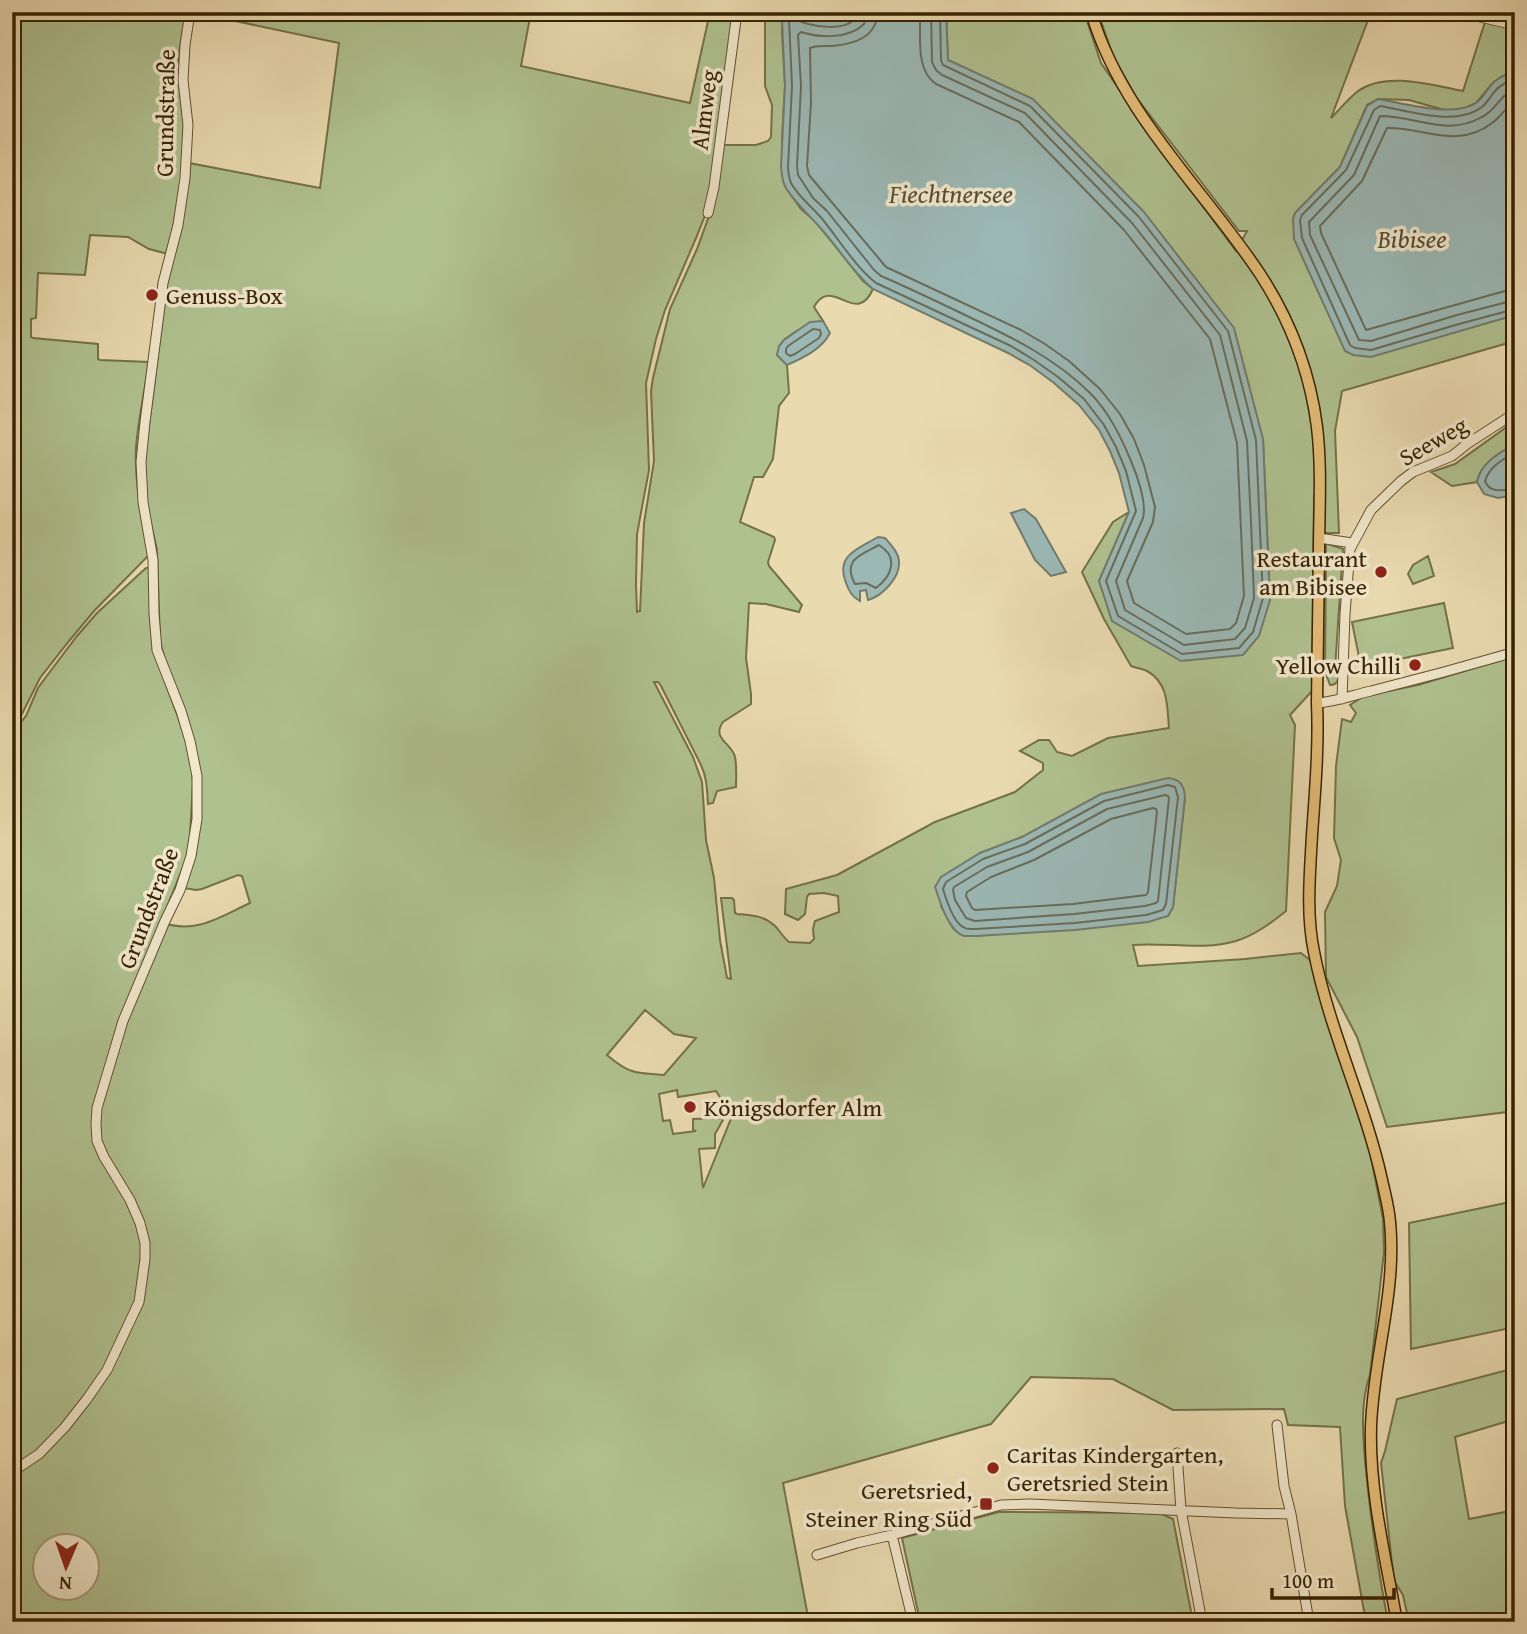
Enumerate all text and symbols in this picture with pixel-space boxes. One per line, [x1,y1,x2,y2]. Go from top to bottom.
street label: Grundstraße [146,49,184,177]
street label: Almweg [682,68,726,152]
water label: Fiechtnersee [888,174,1013,213]
water label: Bibisee [1376,219,1447,258]
place label: Genuss-Box [166,278,284,313]
marker: Genuss-Box [144,287,160,303]
street label: Seeweg [1392,407,1474,475]
place label: Restaurant am Bibisee [1257,541,1368,604]
marker: Restaurant am Bibisee [1373,564,1389,580]
place label: Yellow Chilli [1276,648,1401,683]
marker: Yellow Chilli [1407,657,1423,673]
street label: Grundstraße [109,842,187,974]
place label: Königsdorfer Alm [704,1090,883,1125]
marker: Königsdorfer Alm [682,1099,698,1115]
place label: Caritas Kindergarten, Geretsried Stein [1007,1437,1223,1500]
marker: Caritas Kindergarten, Geretsried Stein [985,1460,1001,1476]
place label: Geretsried, Steiner Ring Süd [805,1473,972,1536]
marker: Geretsried, Steiner Ring Süd [978,1496,994,1512]
north arrow [32,1532,102,1602]
scale bar [1272,1557,1394,1601]
text: 100 m [1282,1565,1334,1596]
text: N [58,1570,72,1598]

